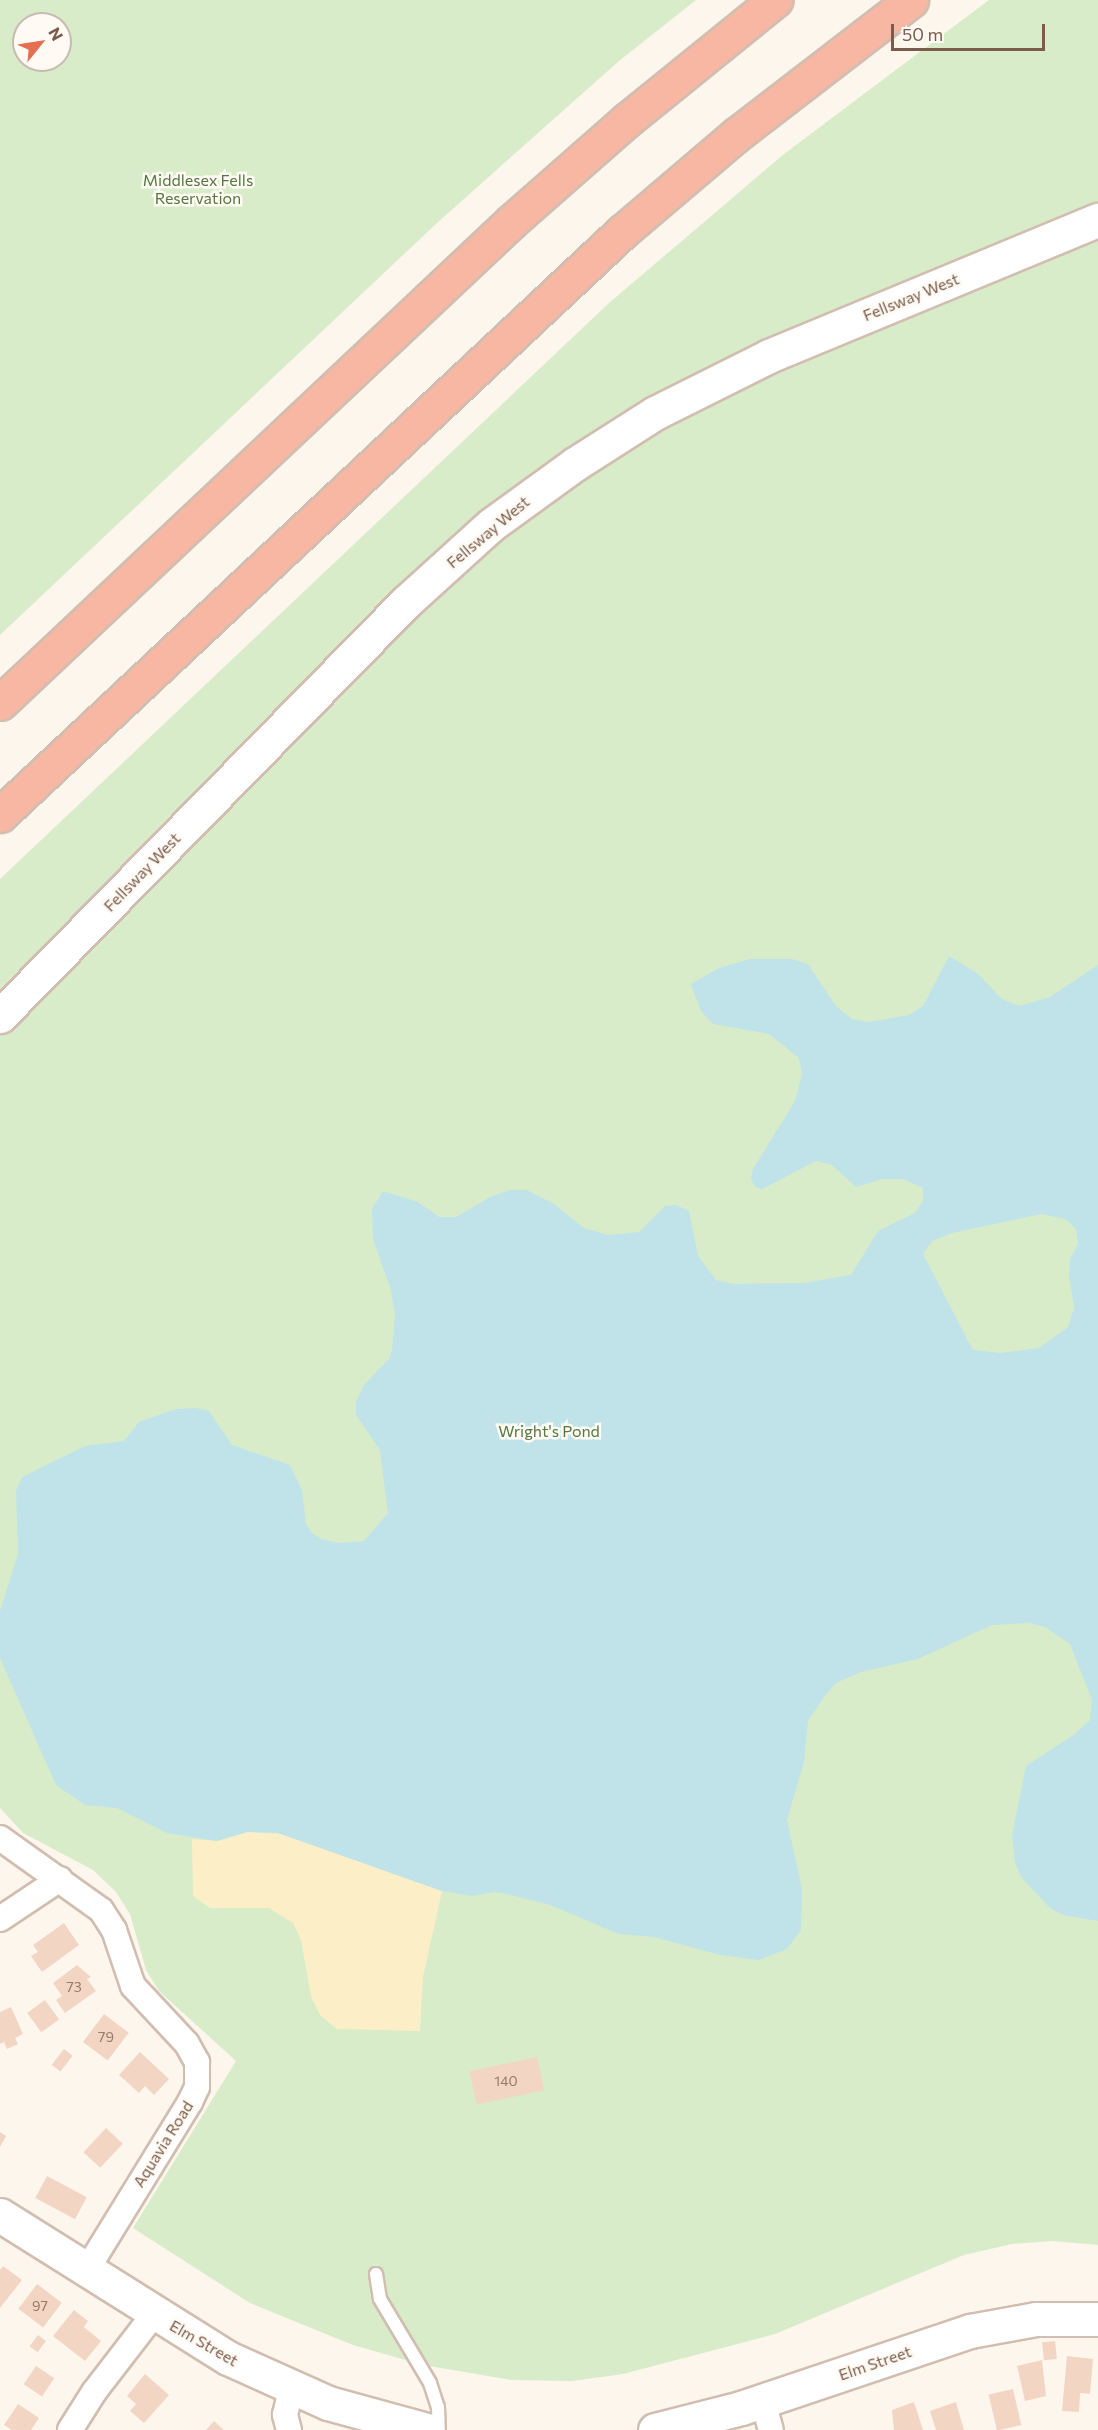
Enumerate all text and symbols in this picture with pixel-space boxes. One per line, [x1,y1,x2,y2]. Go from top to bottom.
north arrow [12,12,72,72]
scale bar [894,12,1048,50]
text: 50 m [902,23,943,45]
text: N [45,24,68,44]
park label: Middlesex Fells Reservation [143,170,253,208]
street label: Fellsway West [860,269,962,325]
street label: Fellsway West [443,492,533,572]
street label: Fellsway West [100,829,184,915]
park label: Wright's Pond [498,1421,600,1441]
house number: 73 [66,1979,82,1995]
house number: 79 [98,2029,114,2045]
house number: 140 [494,2073,518,2089]
street label: Aquavia Road [129,2097,197,2191]
house number: 97 [32,2298,48,2314]
street label: Elm Street [166,2316,242,2370]
street label: Elm Street [836,2342,914,2384]

